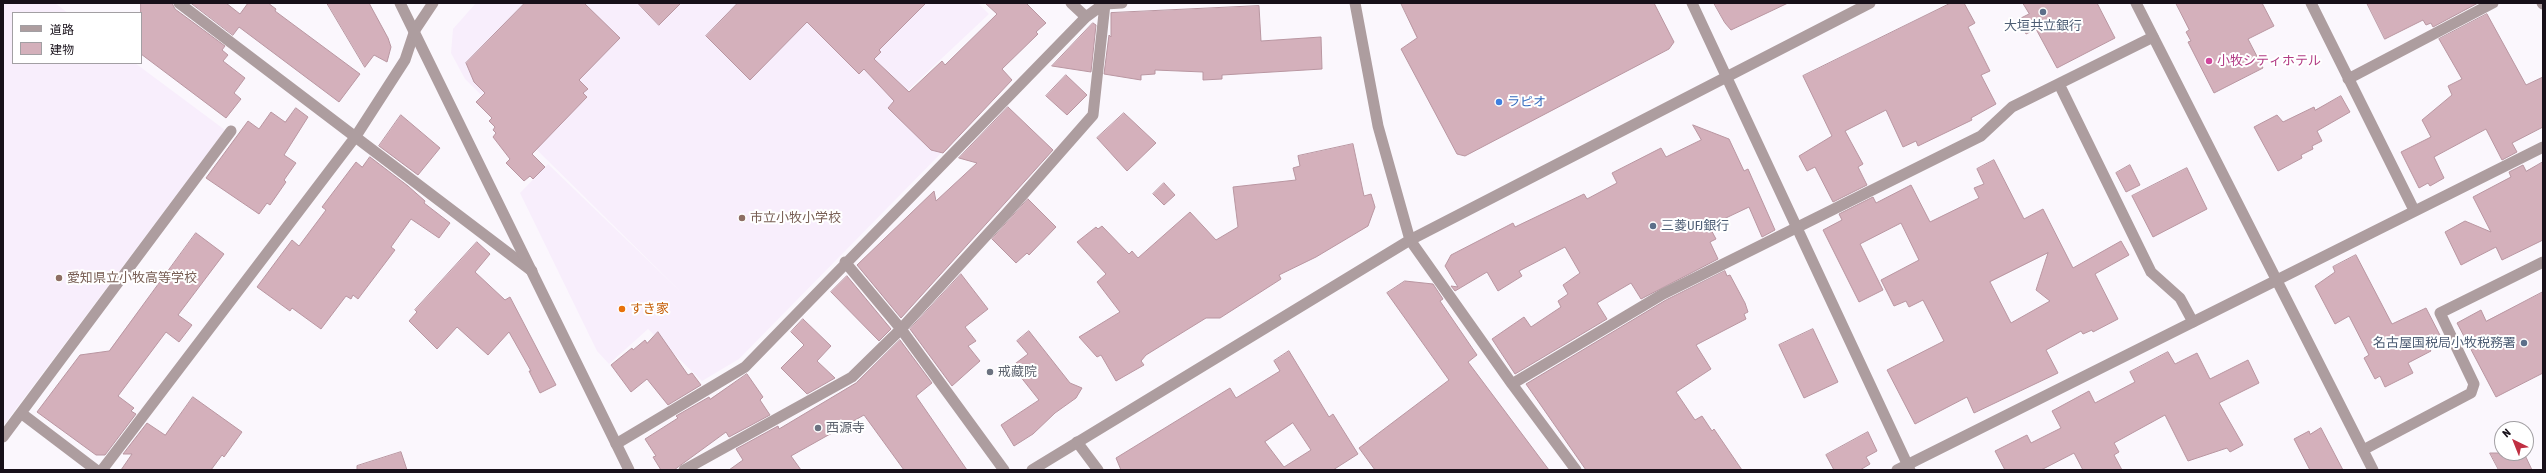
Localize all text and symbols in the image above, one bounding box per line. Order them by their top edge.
marker: 大垣共立銀行 [2038,7,2048,17]
legend [12,12,142,64]
place label: 大垣共立銀行 [2004,18,2082,34]
text: 道路 [50,23,74,37]
text: 建物 [50,43,74,57]
place label: 小牧シティホテル [2217,53,2321,69]
marker: 小牧シティホテル [2204,56,2214,66]
place label: ラピオ [1507,94,1546,110]
marker: ラピオ [1494,97,1504,107]
place label: 市立小牧小学校 [750,210,841,226]
marker: 市立小牧小学校 [737,213,747,223]
place label: 三菱UFJ銀行 [1661,218,1729,234]
marker: 三菱UFJ銀行 [1648,221,1658,231]
place label: 愛知県立小牧高等学校 [67,270,197,286]
marker: 愛知県立小牧高等学校 [54,273,64,283]
place label: すき家 [630,301,669,317]
marker: すき家 [617,304,627,314]
place label: 名古屋国税局小牧税務署 [2373,335,2516,351]
marker: 名古屋国税局小牧税務署 [2519,338,2529,348]
place label: 戒藏院 [998,364,1037,380]
marker: 戒藏院 [985,367,995,377]
place label: 西源寺 [826,420,865,436]
north arrow [2494,421,2534,461]
marker: 西源寺 [813,423,823,433]
text: N [2500,426,2513,440]

